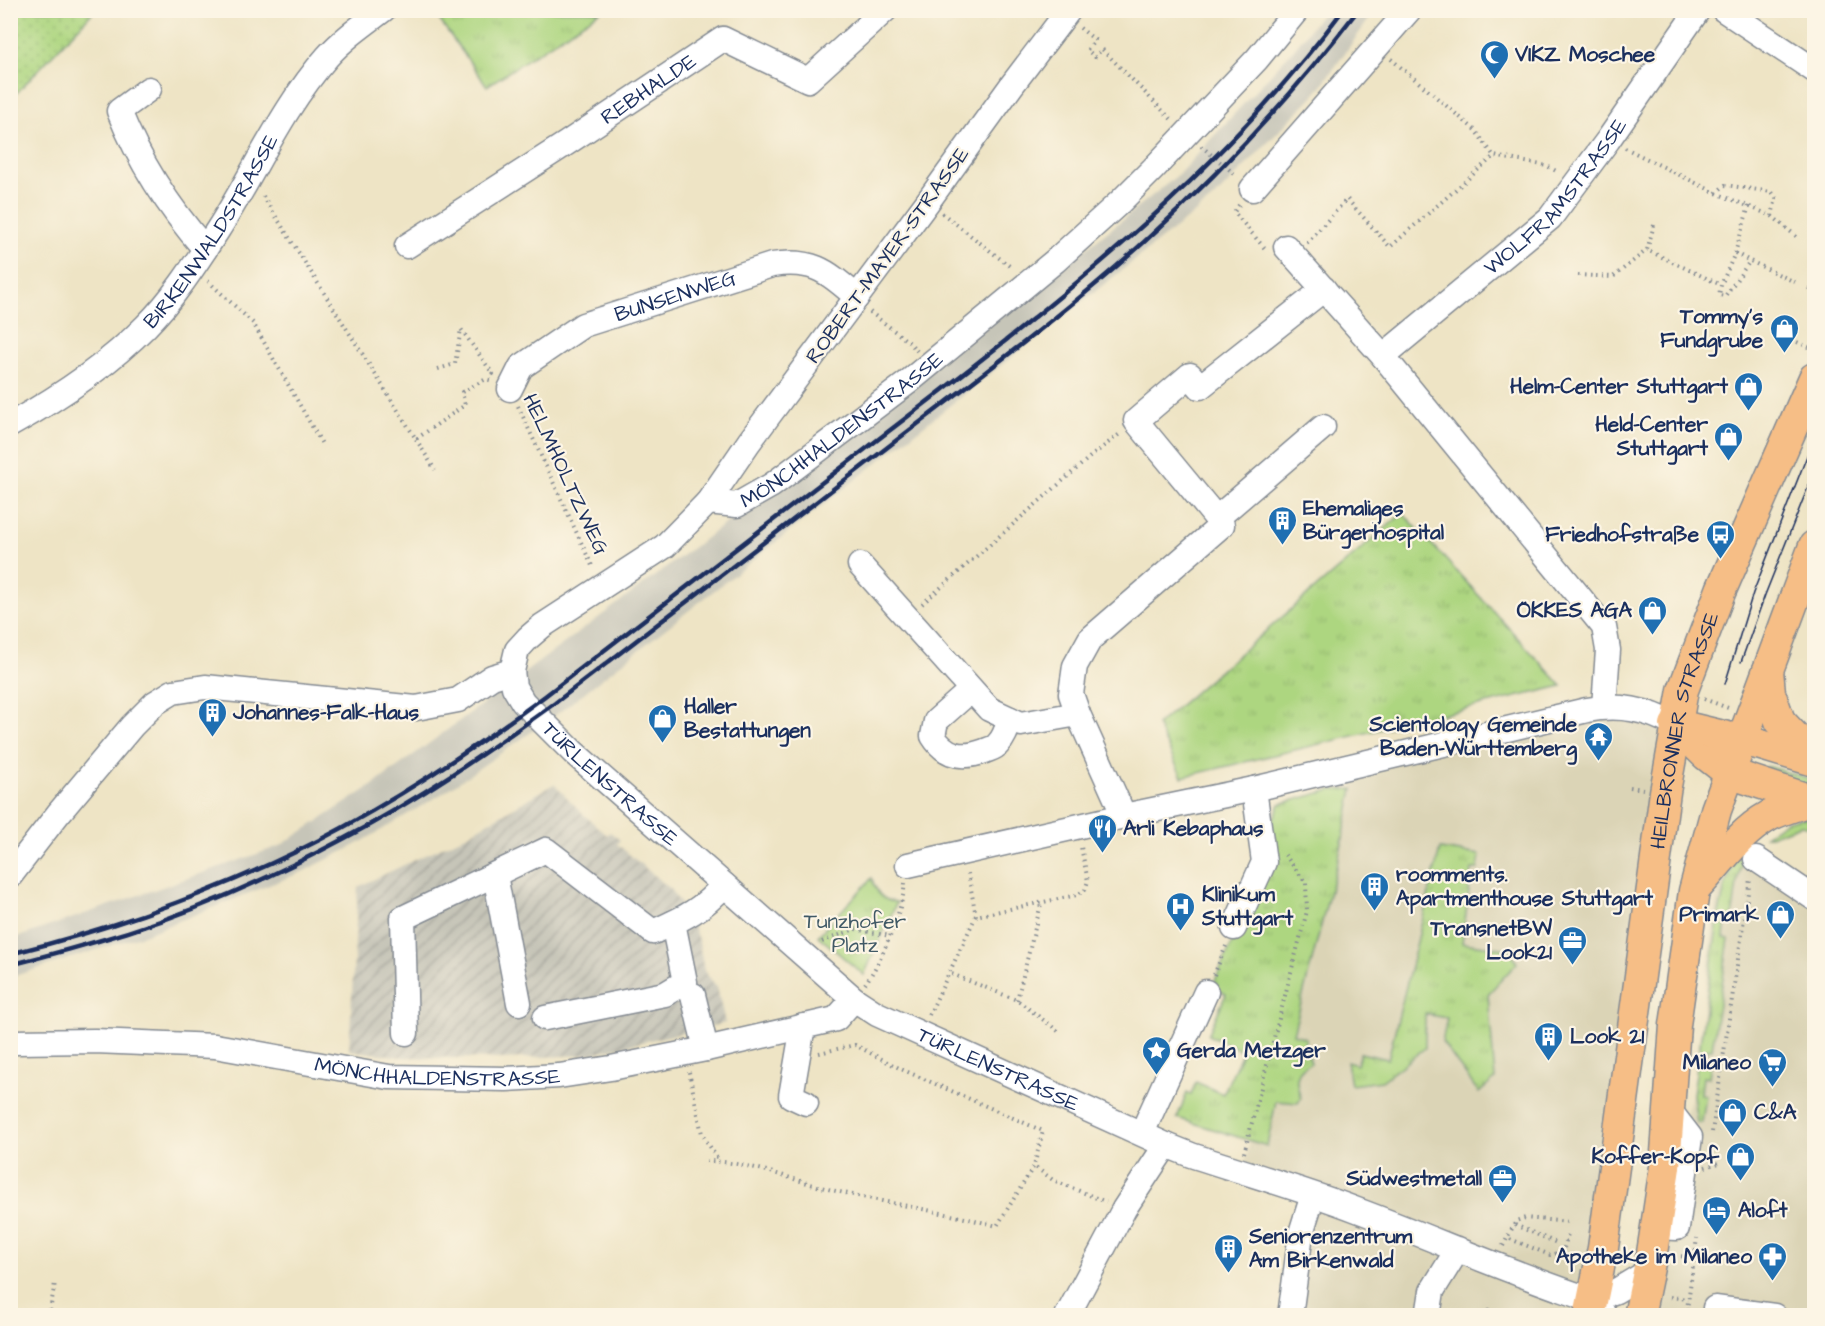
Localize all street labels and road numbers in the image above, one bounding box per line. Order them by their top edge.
street label: REBHALDE [595,47,702,132]
street label: WOLFRAMSTRASSE [1478,112,1634,282]
street label: BIRKENWALDSTRASSE [137,128,286,335]
street label: ROBERT-MAYER-STRASSE [799,141,976,370]
street label: BUNSENWEG [611,263,740,329]
street label: MÖNCHHALDENSTRASSE [735,345,950,515]
street label: HELMHOLTZWEG [515,389,616,560]
street label: HEILBRONNER STRASSE [1643,607,1727,851]
street label: TÜRLENSTRASSE [535,715,685,853]
street label: TÜRLENSTRASSE [913,1020,1084,1119]
street label: MÖNCHHALDENSTRASSE [312,1050,562,1094]

